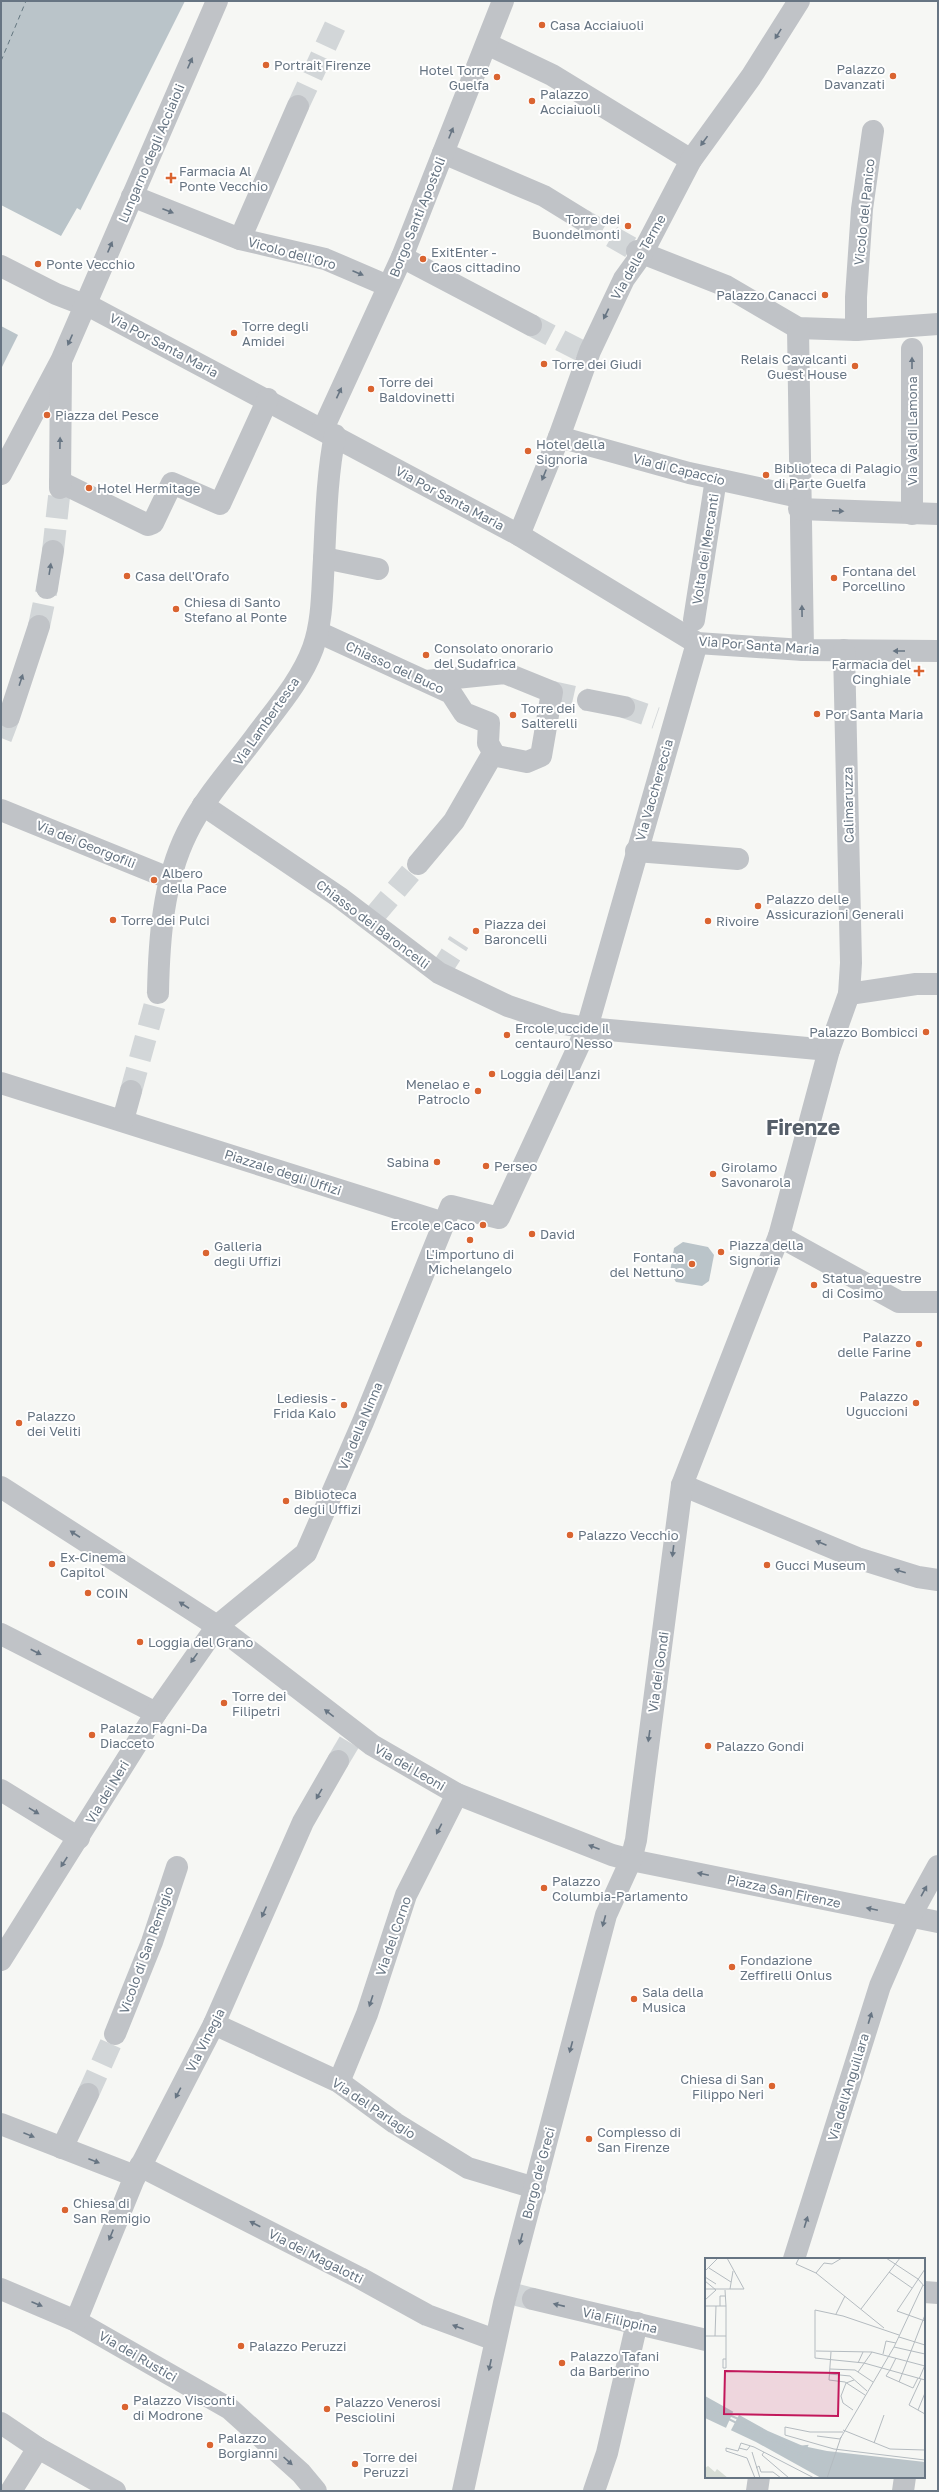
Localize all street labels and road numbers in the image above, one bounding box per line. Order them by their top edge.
street label: Lungarno degli Acciaioli [114,81,188,225]
street label: Borgo Santi Apostoli [386,155,448,279]
street label: Vicolo del Panico [850,158,878,266]
street label: Via delle Terme [607,211,669,303]
street label: Vicolo dell'Oro [246,234,338,273]
street label: Via Por Santa Maria [107,310,221,380]
street label: Via Val di Lamona [904,376,920,486]
street label: Via di Capaccio [631,450,727,488]
street label: Via Por Santa Maria [393,463,507,533]
street label: Volta dei Mercanti [688,492,722,606]
street label: Via Por Santa Maria [698,633,820,657]
street label: Chiasso del Buco [343,637,447,697]
street label: Via Lambertesca [230,674,302,768]
street label: Via Vacchereccia [632,737,676,843]
street label: Calimaruzza [839,767,857,843]
street label: Via dei Georgofili [34,817,138,871]
street label: Chiasso dei Baroncelli [313,876,433,972]
street label: Piazzale degli Uffizi [222,1146,344,1198]
street label: Via della Ninna [334,1380,386,1472]
street label: Via dei Gondi [644,1631,672,1713]
street label: Via dei Leoni [372,1740,448,1794]
street label: Via dei Neri [82,1757,132,1827]
street label: Piazza San Firenze [726,1871,842,1911]
street label: Vicolo di San Remigio [116,1884,177,2016]
street label: Via del Corno [372,1894,414,1978]
street label: Via Vinegia [182,2005,228,2075]
street label: Via dell'Anguillara [824,2031,872,2143]
street label: Via del Parlagio [329,2074,419,2142]
street label: Borgo de' Greci [518,2125,558,2221]
street label: Via dei Magalotti [266,2225,366,2287]
street label: Via Filippina [581,2304,659,2336]
street label: Via dei Rustici [96,2327,180,2385]

